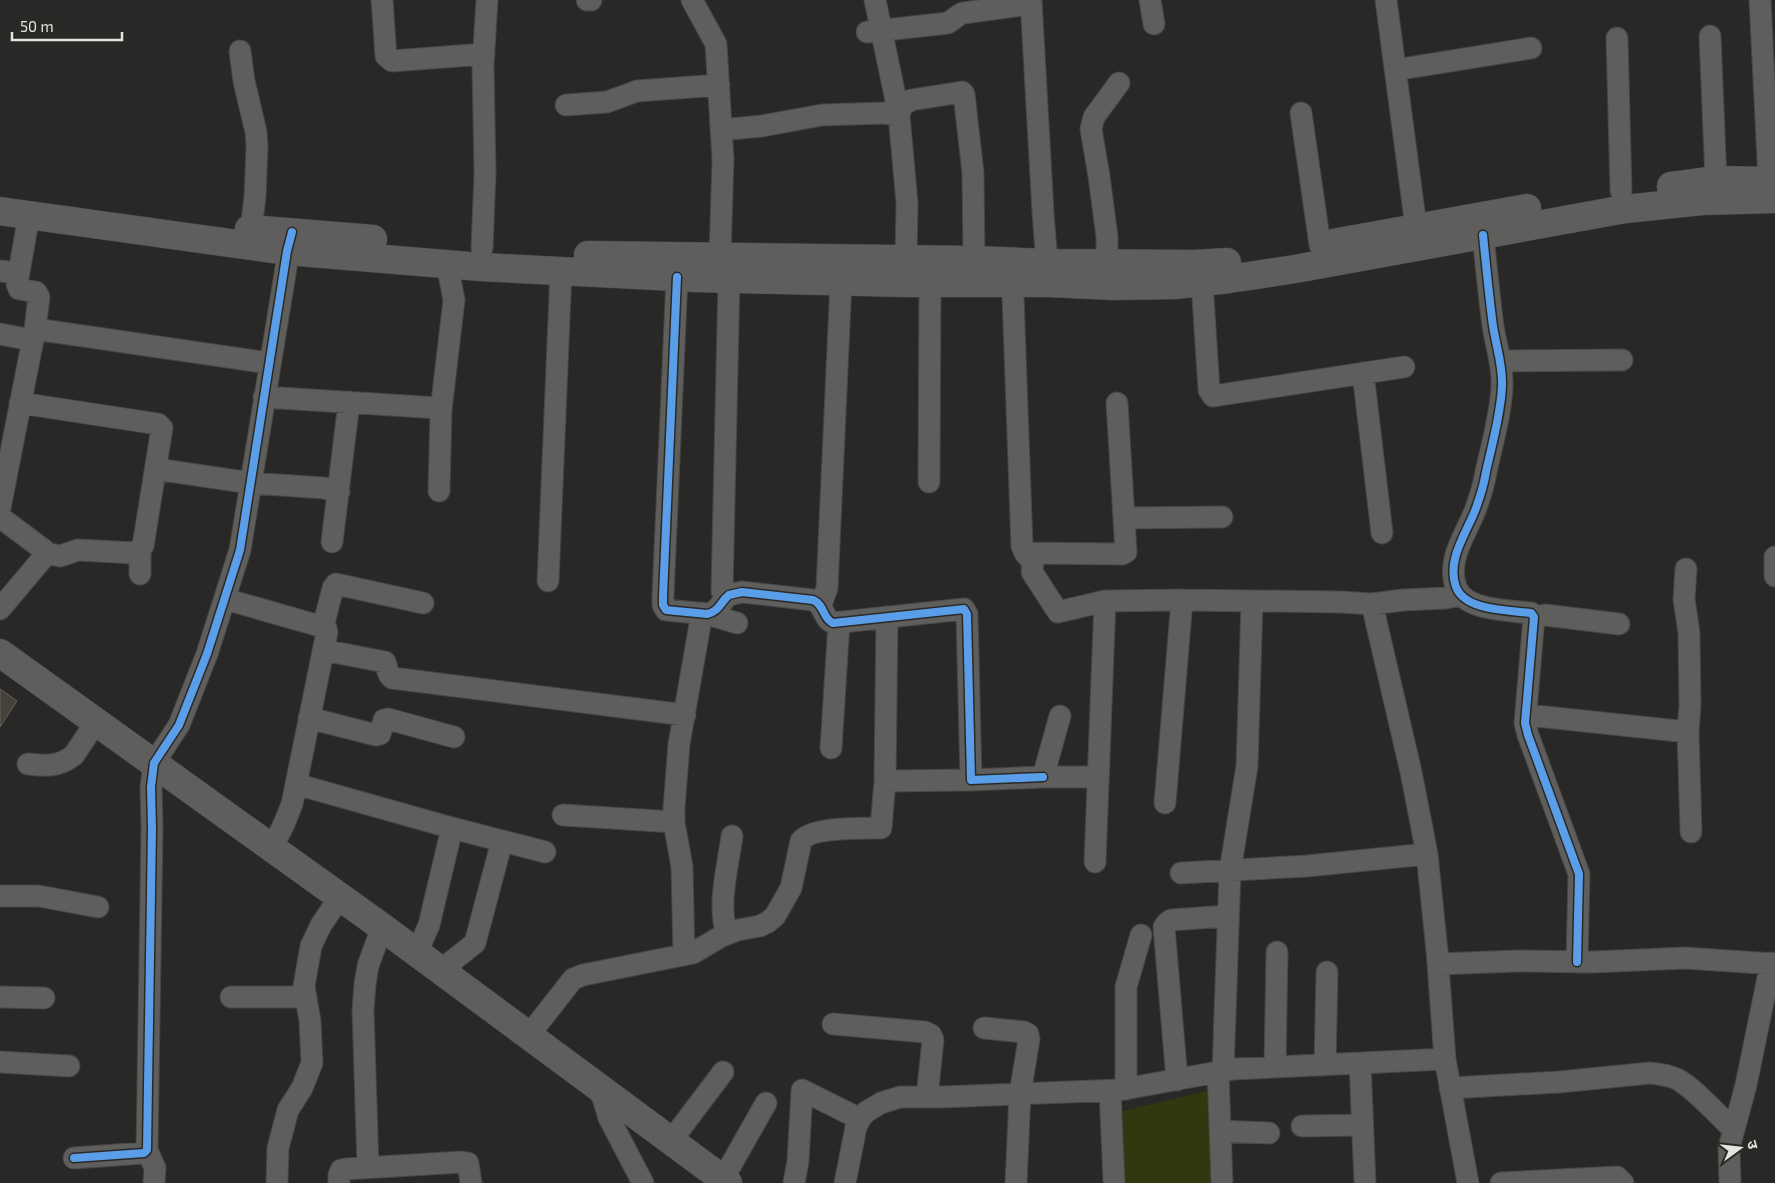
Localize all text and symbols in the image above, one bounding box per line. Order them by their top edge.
scale bar [12,10,122,42]
text: 50 m [20,17,54,35]
north arrow [1715,1123,1765,1173]
text: उ [1744,1138,1763,1151]

